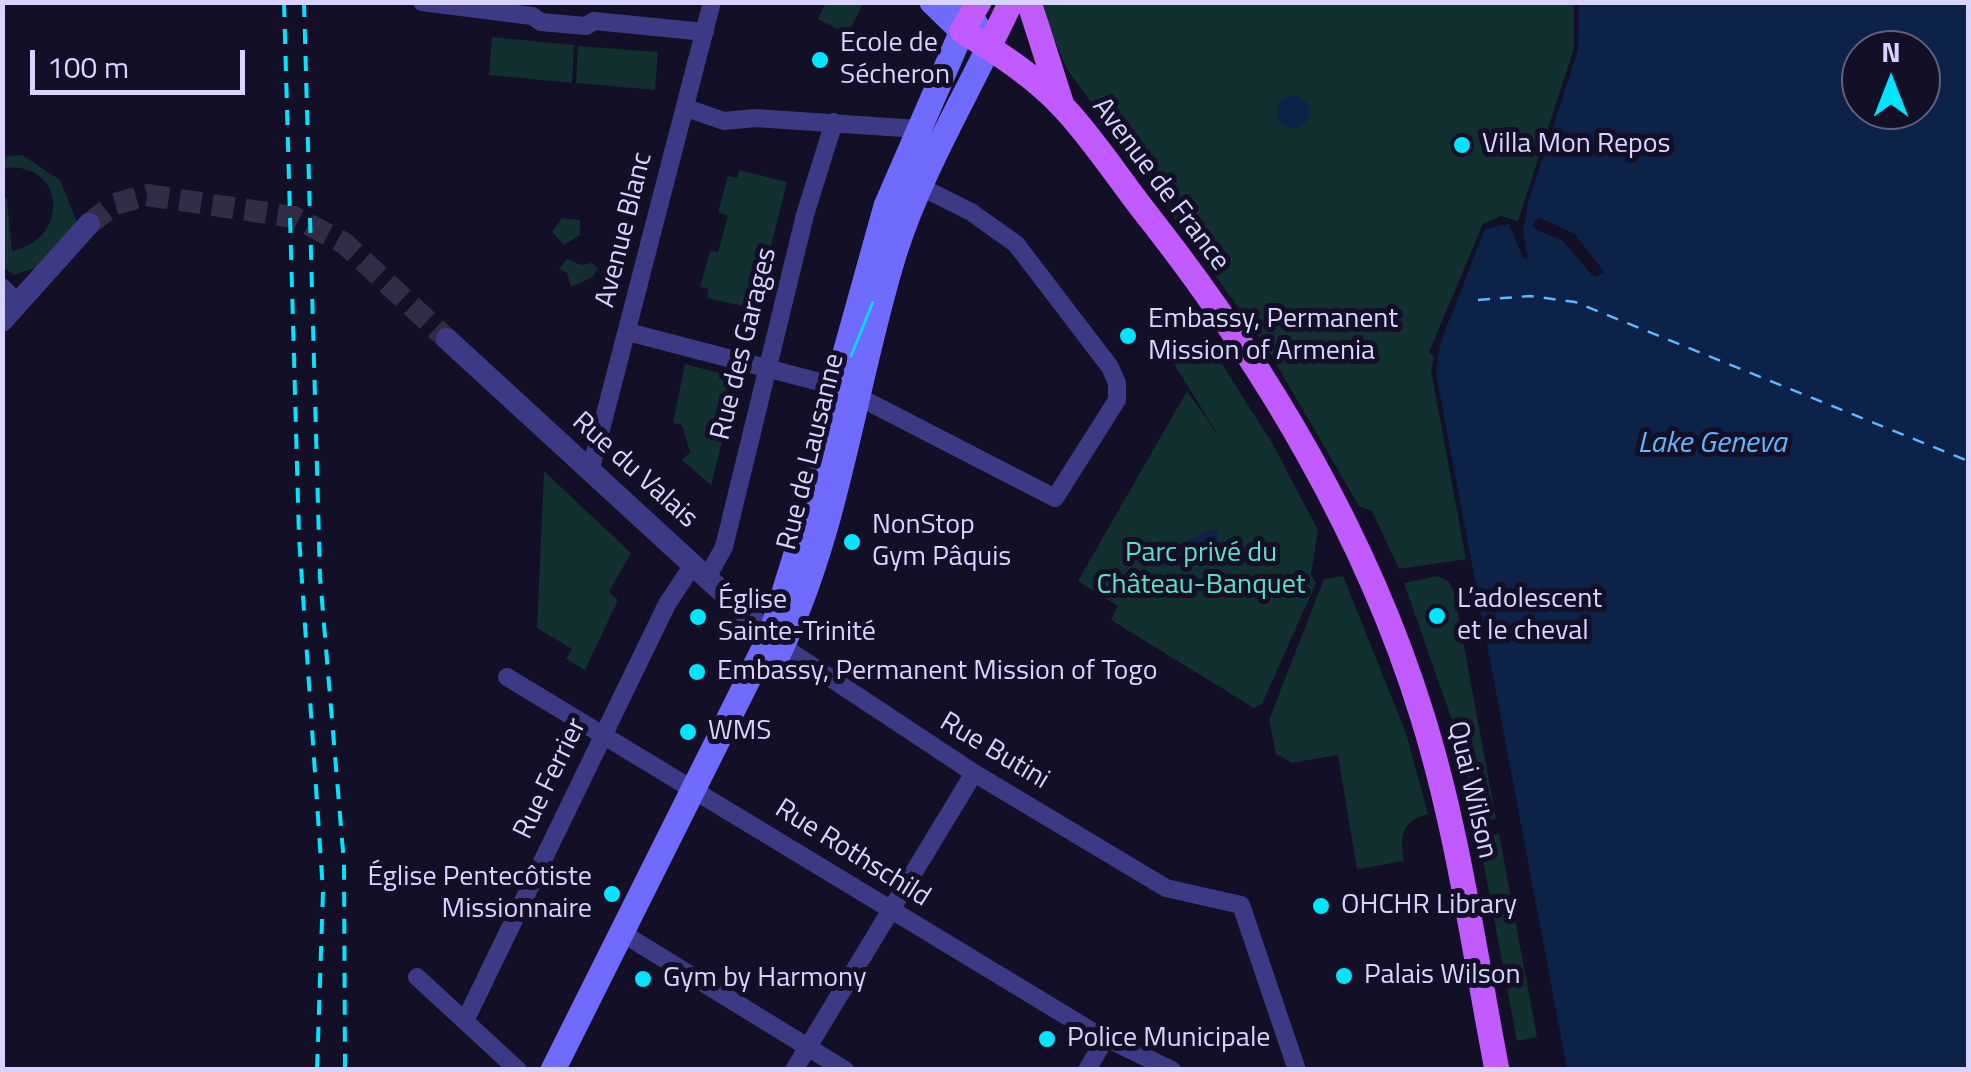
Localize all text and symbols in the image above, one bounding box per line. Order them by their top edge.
place label: Ecole de Sécheron [840,27,950,93]
scale bar [35,30,250,92]
north arrow [1841,30,1941,130]
text: N [1881,30,1901,73]
text: 100 m [47,44,129,90]
marker: Ecole de Sécheron [809,49,831,71]
street label: Avenue de France [1084,92,1236,278]
place label: Villa Mon Repos [1482,128,1671,162]
marker: Villa Mon Repos [1451,134,1473,156]
street label: Avenue Blanc [589,149,661,311]
street label: Rue des Garages [705,244,785,444]
place label: Embassy, Permanent Mission of Armenia [1148,303,1398,369]
marker: Embassy, Permanent Mission of Armenia [1117,325,1139,347]
street label: Rue de Lausanne [771,350,853,554]
street label: Rue du Valais [564,406,704,536]
water label: Lake Geneva [1638,427,1786,463]
place label: NonStop Gym Pâquis [872,509,1011,575]
marker: NonStop Gym Pâquis [841,531,863,553]
park label: Parc privé du Château-Banquet [1096,537,1306,603]
place label: L’adolescent et le cheval [1457,583,1602,649]
place label: Église Sainte-Trinité [718,584,876,650]
marker: L’adolescent et le cheval [1426,605,1448,627]
marker: Église Sainte-Trinité [687,606,709,628]
place label: Embassy, Permanent Mission of Togo [717,655,1157,689]
marker: Embassy, Permanent Mission of Togo [686,661,708,683]
street label: Rue Butini [933,706,1055,798]
street label: Rue Ferrier [507,713,595,845]
place label: WMS [708,715,772,749]
street label: Quai Wilson [1439,718,1503,862]
marker: WMS [677,721,699,743]
street label: Rue Rothschild [768,793,936,915]
place label: Église Pentecôtiste Missionnaire [367,861,592,927]
marker: Église Pentecôtiste Missionnaire [601,883,623,905]
place label: OHCHR Library [1341,889,1517,923]
marker: OHCHR Library [1310,895,1332,917]
place label: Palais Wilson [1364,959,1521,993]
place label: Gym by Harmony [663,962,867,996]
marker: Palais Wilson [1333,965,1355,987]
marker: Gym by Harmony [632,968,654,990]
place label: Police Municipale [1067,1022,1271,1056]
marker: Police Municipale [1036,1028,1058,1050]

